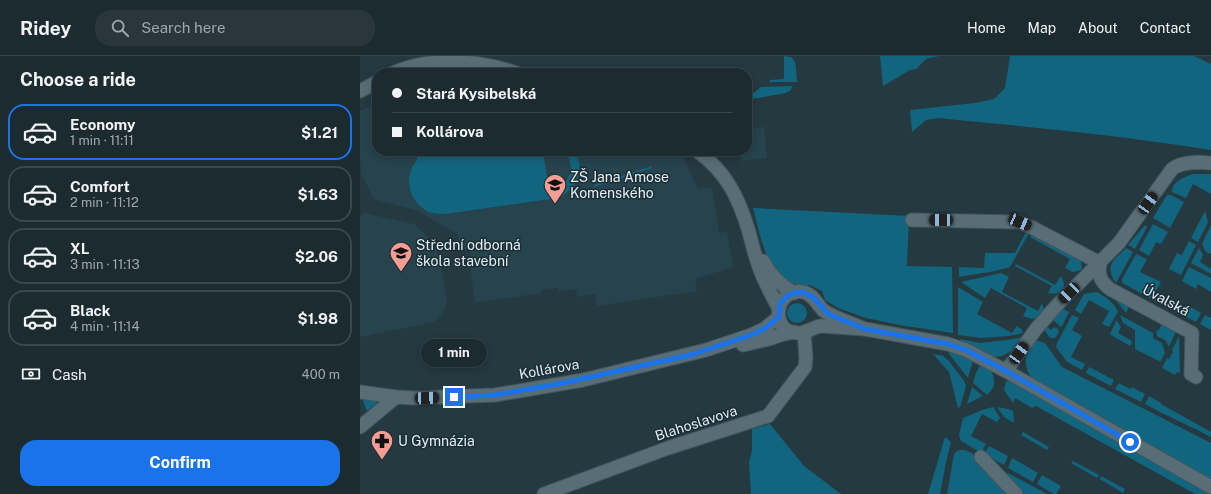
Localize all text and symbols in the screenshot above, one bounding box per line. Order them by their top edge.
search box [95,10,375,46]
text: Ridey [20,17,71,39]
icon: search [109,17,131,39]
text: Search here [141,19,225,36]
text: Home [967,20,1006,36]
text: Map [1028,20,1056,36]
text: About [1078,20,1118,36]
text: Contact [1140,20,1191,36]
text: Choose a ride [20,69,136,90]
text: Stará Kysibelská [416,85,536,102]
icon: car [22,114,58,150]
text: Economy [70,116,135,133]
text: Kollárova [416,123,484,140]
text: $1.21 [301,124,338,141]
text: 1 min · 11:11 [70,133,134,148]
place label: ZŠ Jana Amose Komenského [570,168,669,201]
school or university icon: ZŠ Jana Amose Komenského [542,172,568,205]
icon: car [22,176,58,212]
text: Comfort [70,178,130,195]
text: $1.63 [297,186,338,203]
car [1136,190,1160,216]
text: 2 min · 11:12 [70,195,139,210]
car [1007,212,1033,232]
car [929,214,953,226]
place label: Střední odborná škola stavební [416,237,521,269]
icon: car [22,238,58,274]
text: XL [70,240,89,257]
school or university icon: Střední odborná škola stavební [388,240,414,273]
text: $2.06 [295,248,338,265]
text: 3 min · 11:13 [70,257,140,272]
street label: Úvalská [1140,279,1193,319]
car [1056,280,1082,306]
icon: car [22,300,58,336]
text: Black [70,302,110,319]
text: $1.98 [297,310,338,327]
text: 4 min · 11:14 [70,319,140,334]
callout: 1 min [421,339,487,367]
car [1007,340,1031,366]
text: 1 min [438,345,470,360]
street label: Kollárova [518,356,580,382]
icon: cash [20,363,42,385]
text: Cash [52,366,87,383]
text: 400 m [302,367,340,382]
route end [445,388,463,406]
car [415,392,439,404]
street label: Blahoslavova [653,402,739,444]
pharmacy icon: U Gymnázia [369,428,395,461]
place label: U Gymnázia [398,433,475,449]
route start [1121,433,1139,451]
button: Confirm [20,440,340,486]

